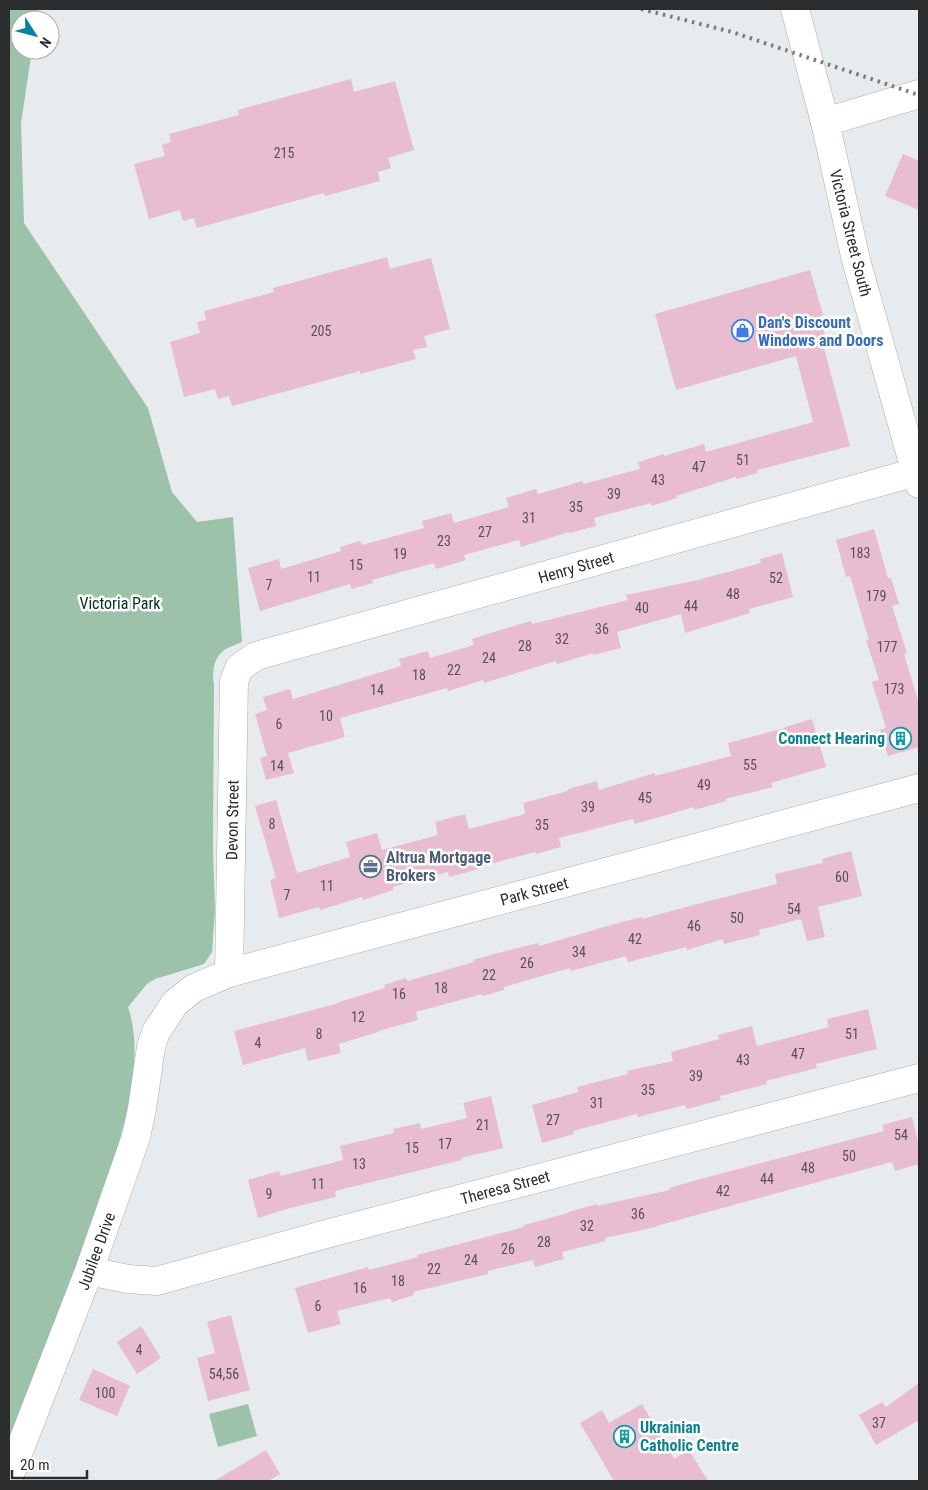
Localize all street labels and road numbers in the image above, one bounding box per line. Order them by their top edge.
street label: Victoria Street South [826,168,875,299]
street label: Henry Street [536,548,617,587]
street label: Devon Street [222,779,243,860]
street label: Park Street [498,873,571,910]
street label: Theresa Street [458,1166,552,1209]
street label: Jubilee Drive [74,1210,119,1293]

